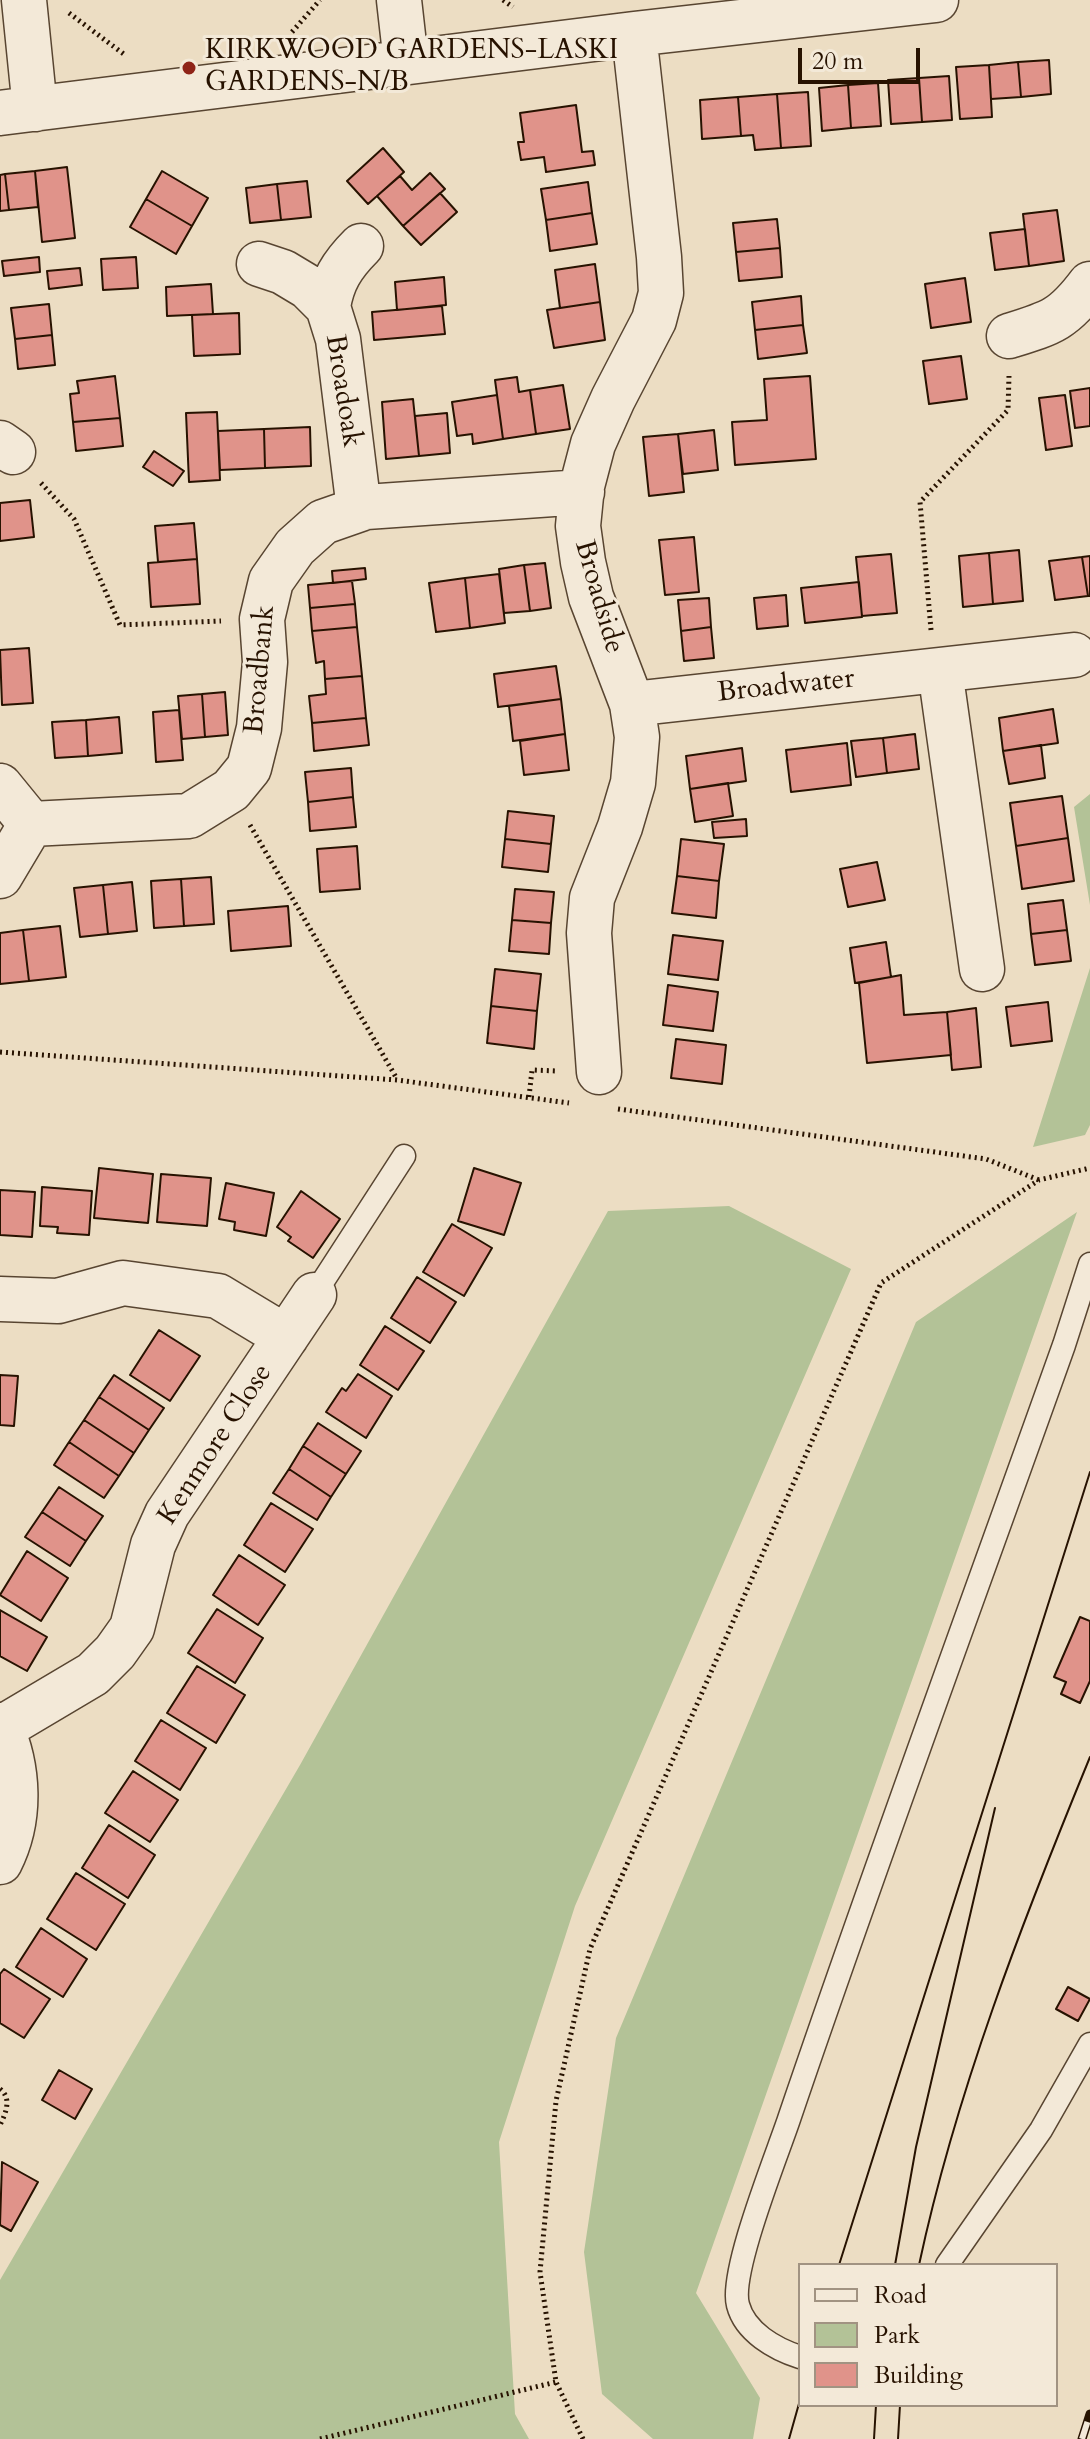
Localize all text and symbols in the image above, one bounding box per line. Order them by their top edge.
scale bar [802,32,924,82]
place label: KIRKWOOD GARDENS-LASKI GARDENS-N/B [205,35,618,101]
text: 20 m [812,45,863,78]
marker: KIRKWOOD GARDENS-LASKI GARDENS-N/B [180,59,198,77]
street label: Broadoak [317,332,367,450]
street label: Broadside [566,537,630,657]
street label: Broadbank [239,604,283,736]
street label: Broadwater [716,663,856,711]
street label: Kenmore Close [152,1358,280,1532]
legend [798,2263,1058,2407]
text: Road [874,2279,927,2312]
text: Park [874,2319,920,2352]
text: Building [874,2359,963,2392]

